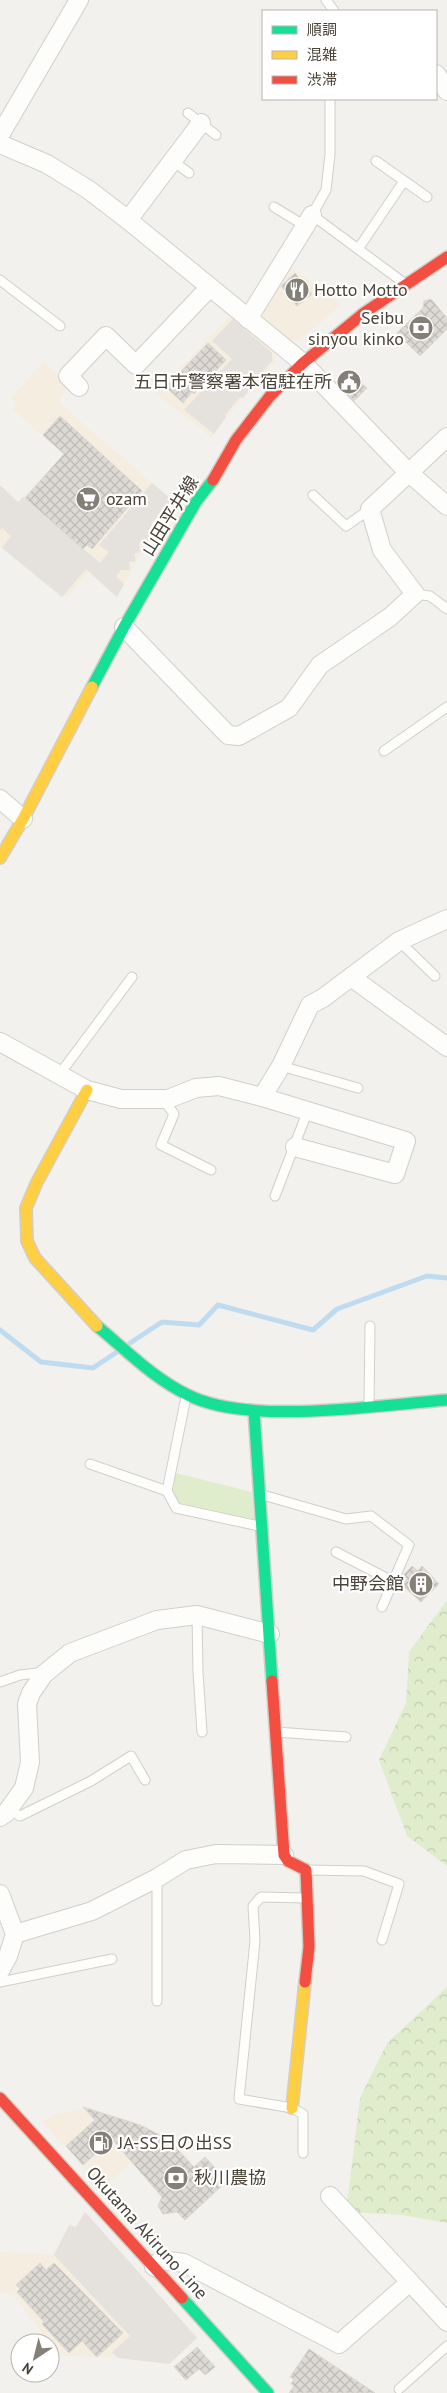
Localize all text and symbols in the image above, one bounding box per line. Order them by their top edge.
legend [262,10,437,100]
text: 順調 [307,20,337,39]
text: 混雑 [307,45,337,64]
text: 渋滞 [307,70,337,89]
restaurant icon: Hotto Motto [284,277,310,303]
place label: Hotto Motto [314,278,408,301]
place label: Seibu sinyou kinko [308,306,404,350]
bank icon: Seibu sinyou kinko [408,315,434,341]
public building icon: 五日市警察署本宿駐在所 [336,369,362,395]
place label: 五日市警察署本宿駐在所 [134,370,332,393]
street label: 山田平井線 [136,471,203,560]
supermarket icon: ozam [75,486,101,512]
place label: ozam [106,487,147,510]
building icon: 中野会館 [408,1571,434,1597]
place label: 中野会館 [332,1572,404,1595]
fuel station icon: JA-SS日の出SS [88,2130,114,2156]
place label: JA-SS日の出SS [117,2131,232,2154]
street label: Okutama Akiruno Line [82,2162,213,2304]
bank icon: 秋川農協 [163,2165,189,2191]
place label: 秋川農協 [194,2166,266,2189]
north arrow [10,2333,60,2383]
text: N [19,2359,36,2379]

